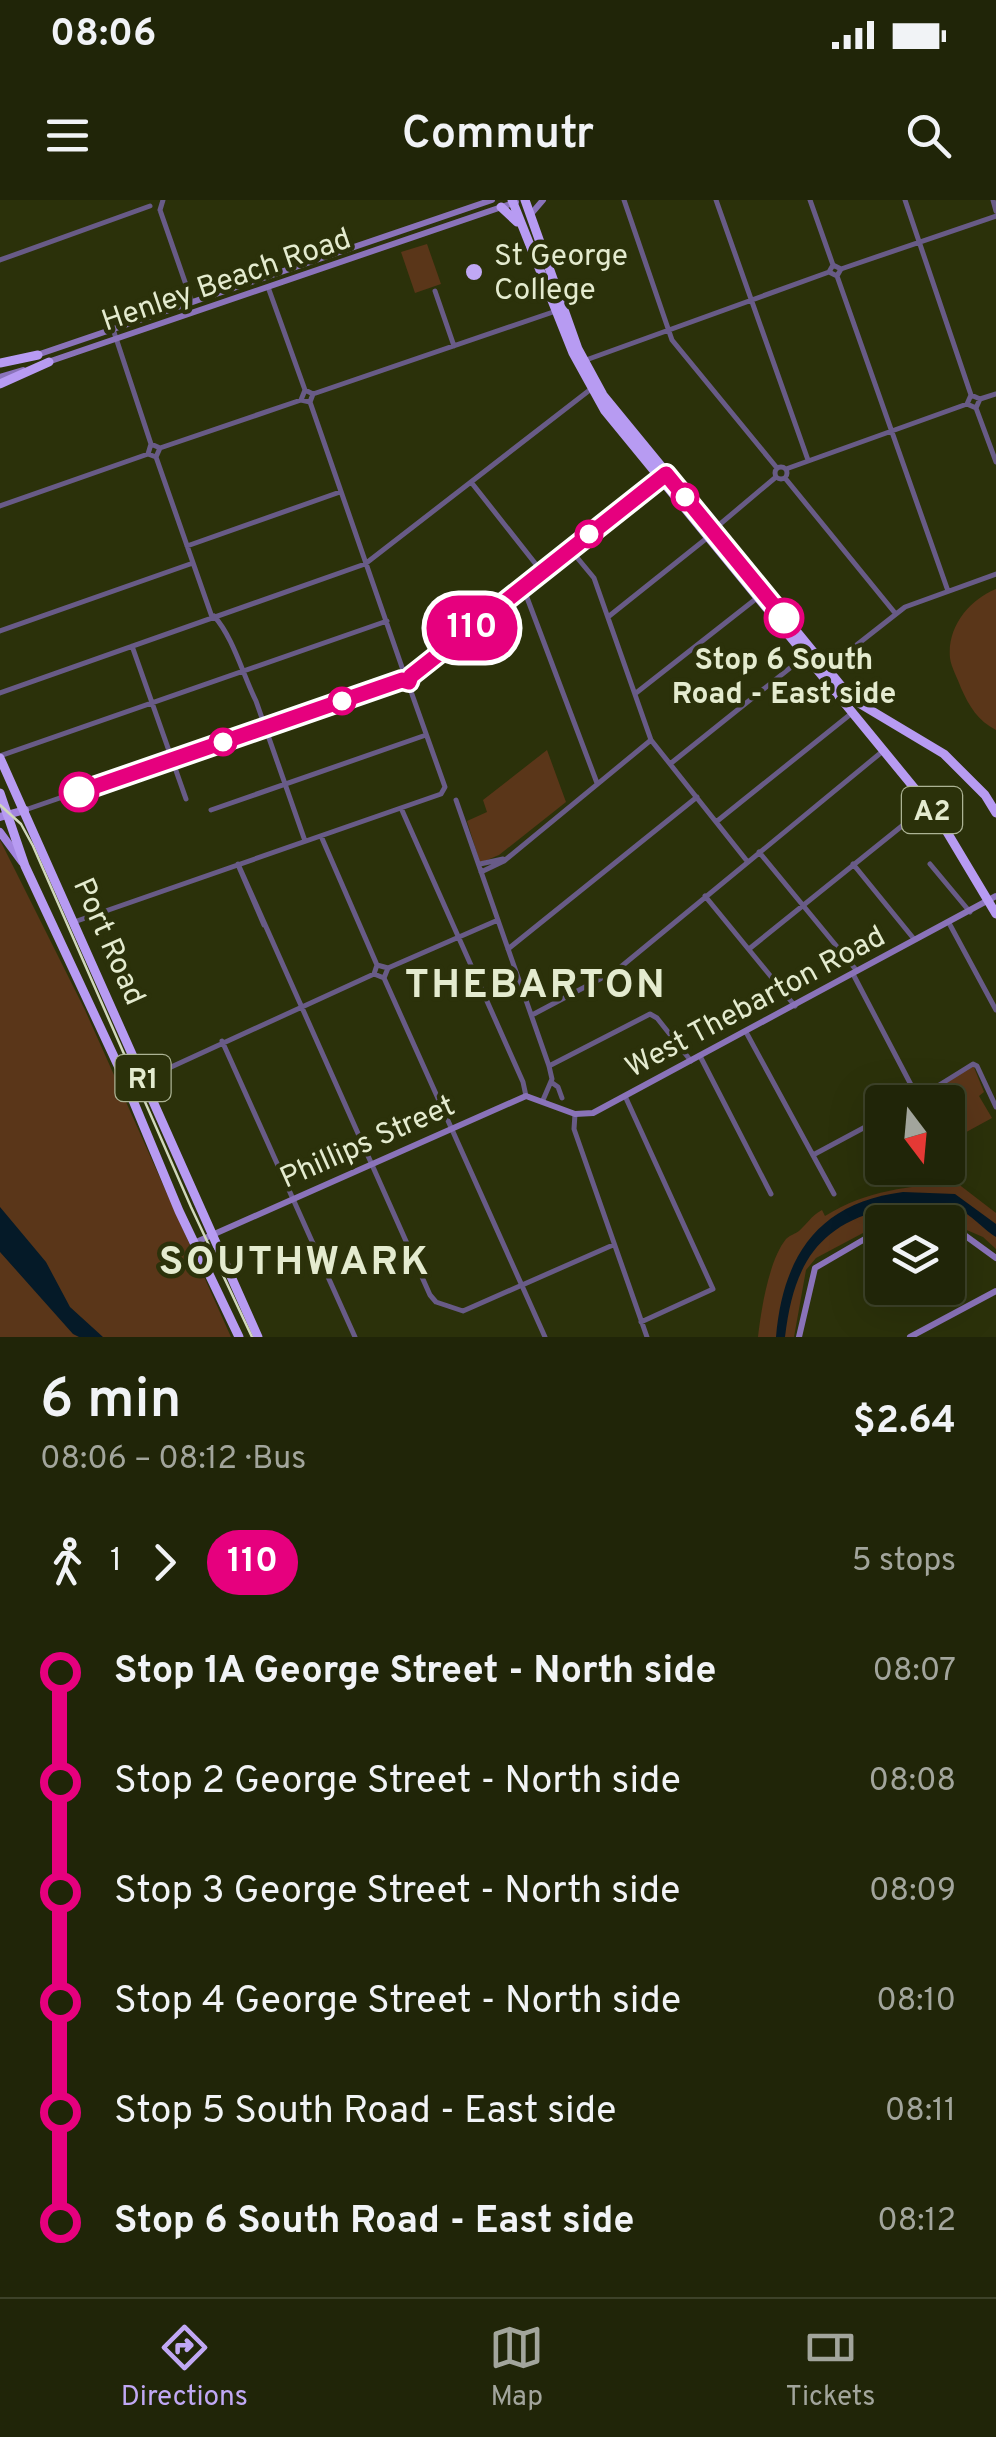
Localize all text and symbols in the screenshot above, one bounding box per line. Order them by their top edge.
text: 08:06 [50,11,156,60]
text: Commutr [402,107,594,164]
icon: menu [40,108,95,163]
icon: search [901,108,956,163]
street label: Henley Beach Road [97,221,356,341]
place label: St George College [494,239,628,310]
marker: St George College [463,261,485,283]
unlabelled marker [672,484,698,510]
unlabelled marker [576,521,602,547]
line badge: 110 [414,596,530,660]
marker: Stop 6 South Road - East side [765,599,803,637]
text: 110 [446,606,498,650]
place label: Stop 6 South Road - East side [672,643,896,714]
unlabelled marker [329,688,355,714]
unlabelled marker [210,729,236,755]
unlabelled marker [60,773,98,811]
road number: A2 [902,787,962,833]
street label: Port Road [63,873,152,1011]
street label: West Thebarton Road [620,919,892,1087]
district label: THEBARTON [405,962,667,1012]
road number: R1 [116,1055,170,1101]
north arrow [865,1085,965,1185]
map controls [865,1085,965,1305]
street label: Phillips Street [275,1088,461,1198]
button: layers [865,1205,965,1305]
district label: SOUTHWARK [159,1239,431,1289]
text: 6 min [40,1367,182,1437]
text: $2.64 [853,1398,956,1447]
text: 08:06 – 08:12 · Bus [40,1440,306,1480]
icon: walk [40,1535,95,1590]
icon: forward [137,1535,192,1590]
text: 110 [227,1540,278,1584]
text: 1 [110,1542,122,1582]
text: 5 stops [852,1542,956,1582]
text: Stop 1A George Street - North side [114,1648,716,1697]
text: 08:07 [872,1652,956,1692]
text: Stop 2 George Street - North side [114,1758,681,1807]
text: 08:08 [869,1762,956,1802]
text: Stop 3 George Street - North side [114,1868,680,1917]
text: 08:09 [869,1872,956,1912]
text: Stop 4 George Street - North side [114,1978,681,2027]
text: 08:10 [876,1982,956,2022]
text: Stop 5 South Road - East side [114,2088,616,2137]
text: 08:11 [885,2092,956,2132]
text: Stop 6 South Road - East side [114,2198,635,2247]
text: 08:12 [877,2202,956,2242]
tab: Directions [121,2320,248,2416]
tab: Map [489,2320,544,2416]
tab: Tickets [786,2320,875,2416]

